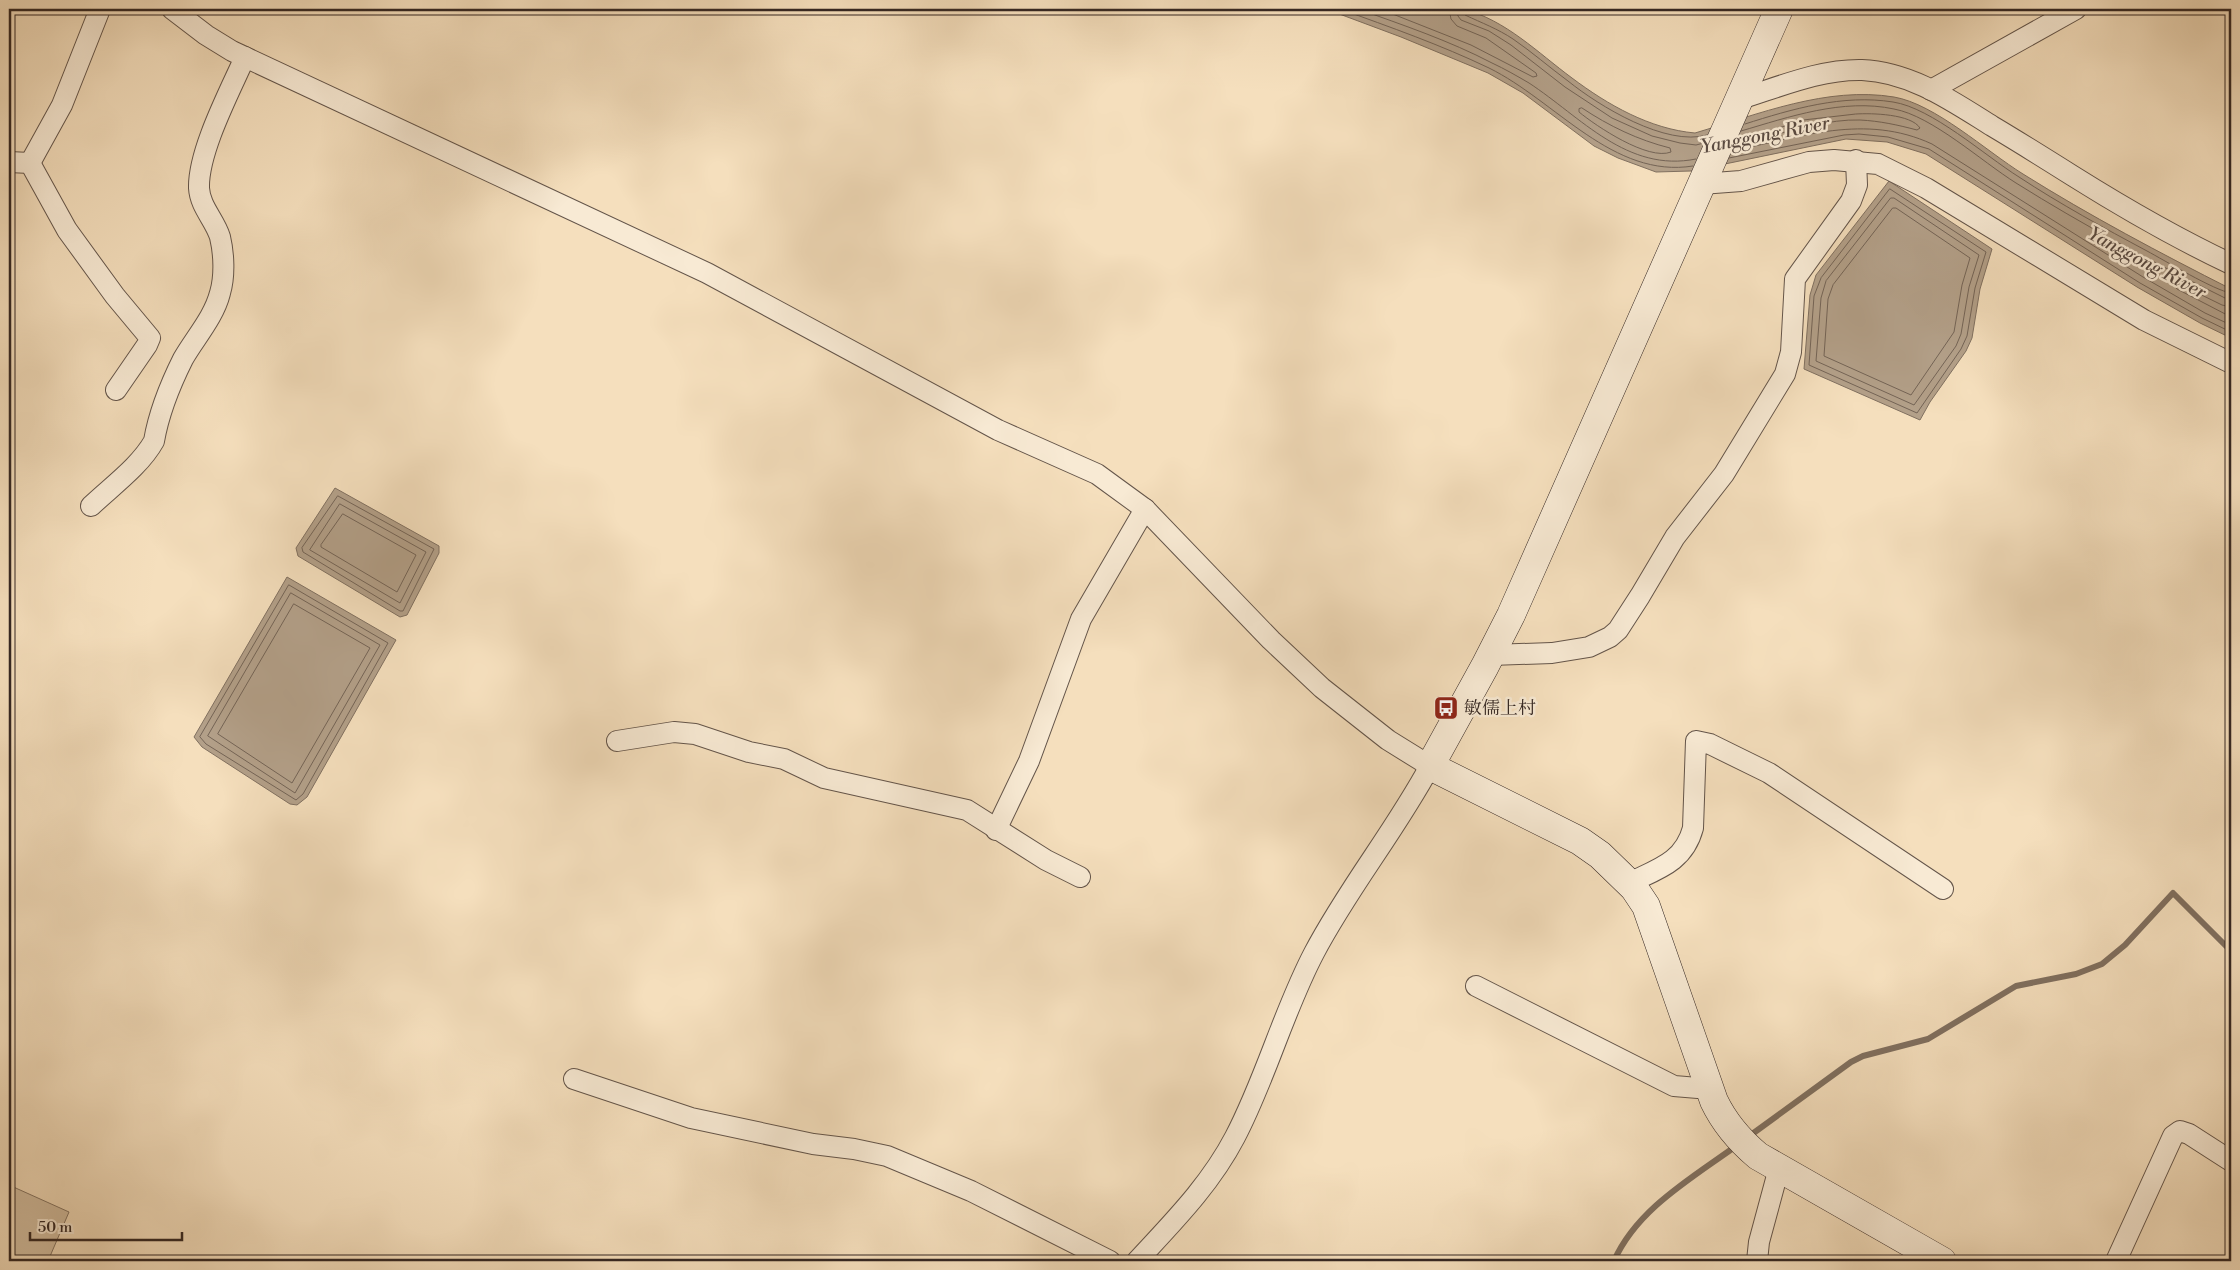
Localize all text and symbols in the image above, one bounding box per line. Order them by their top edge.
water label: Yanggong River [1699,111,1832,159]
water label: Yanggong River [2084,222,2211,305]
bus stop icon: 敏儒上村 [1433,695,1459,721]
place label: 敏儒上村 [1464,697,1536,720]
scale bar [30,1210,182,1242]
text: 50 m [38,1218,72,1237]

